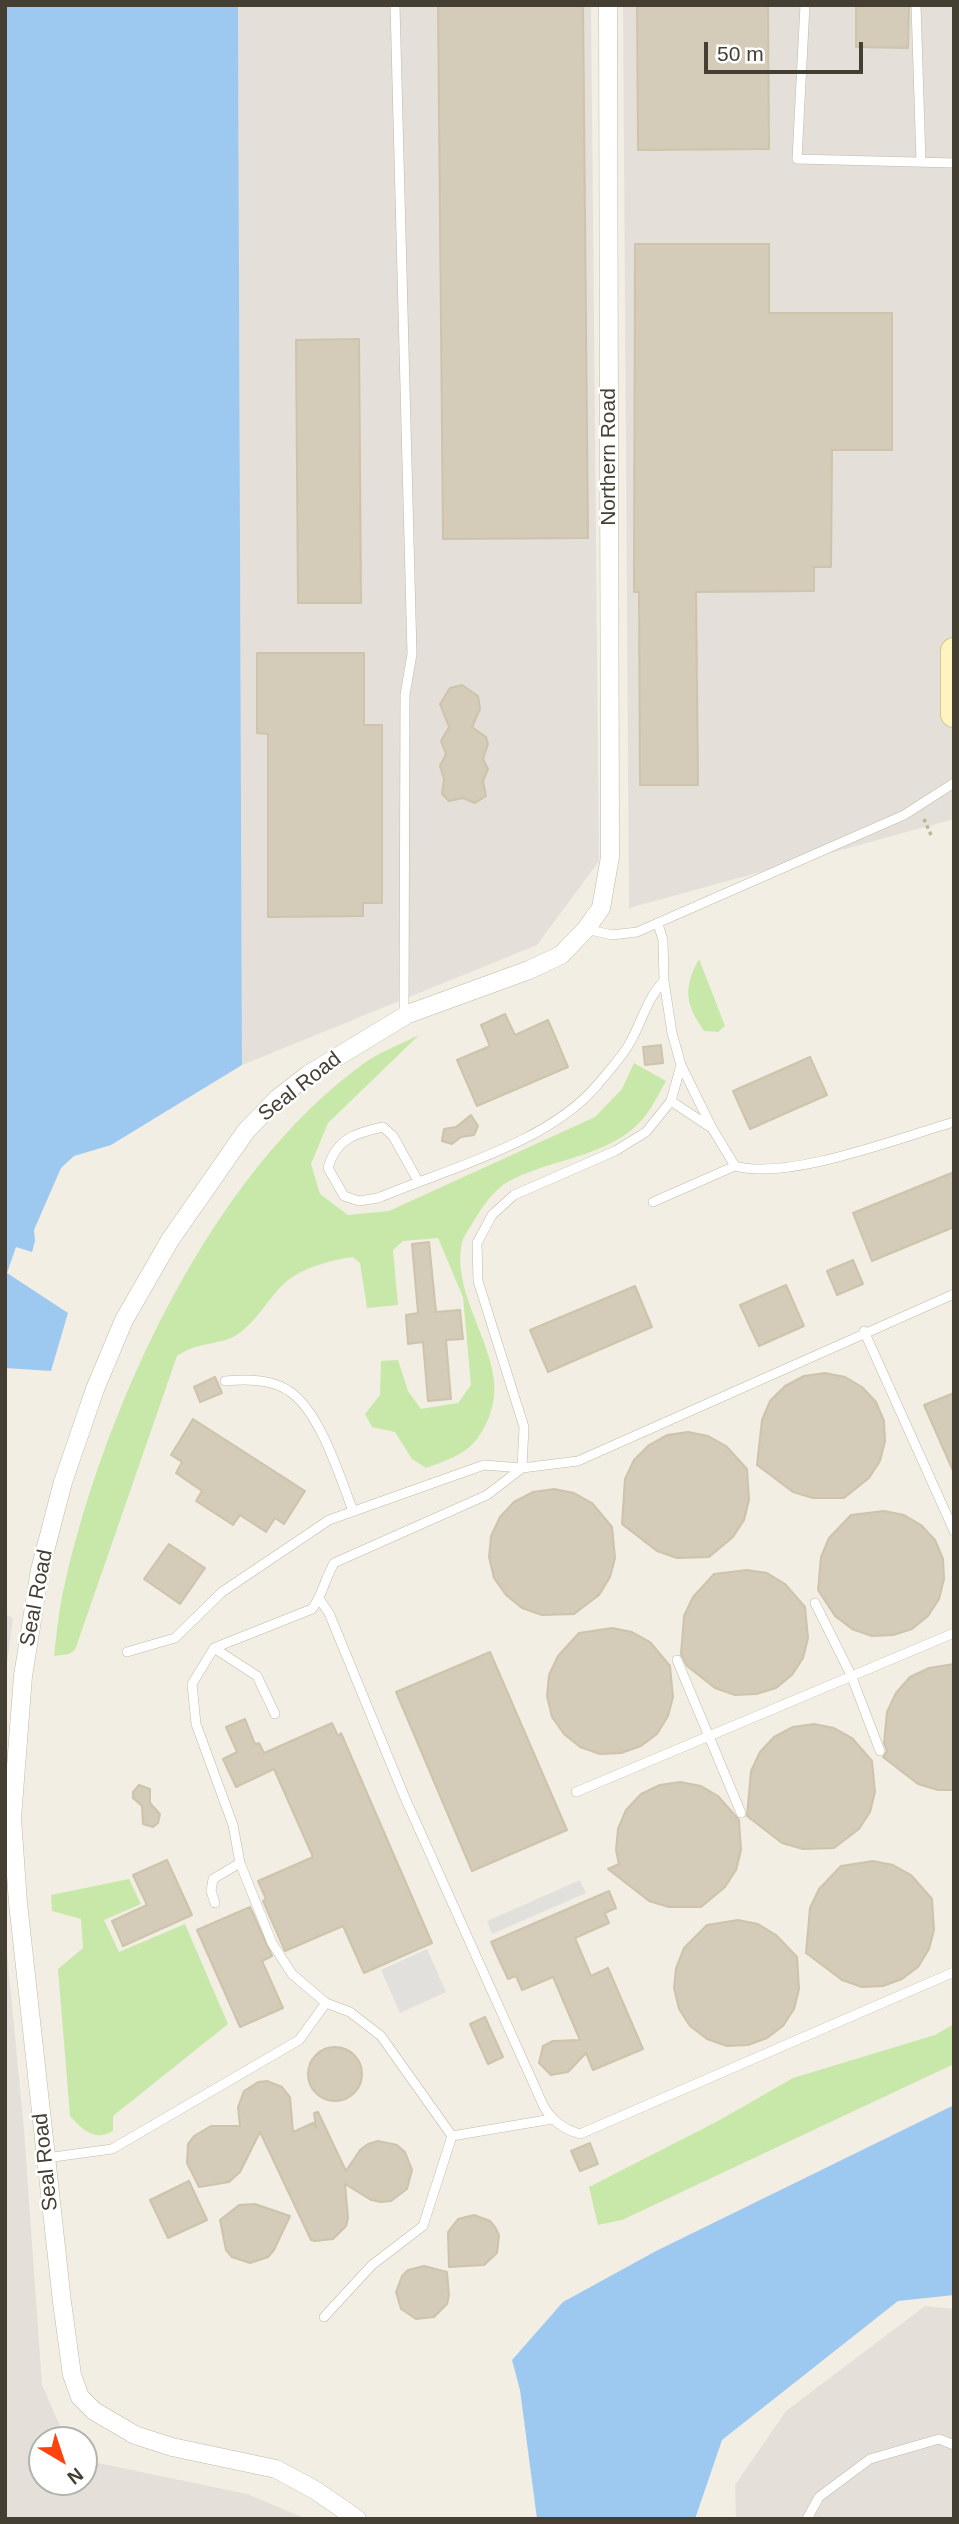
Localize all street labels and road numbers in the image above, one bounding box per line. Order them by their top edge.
street label: Northern Road [596,388,622,526]
street label: Seal Road [254,1047,346,1127]
street label: Seal Road [15,1547,59,1649]
street label: Seal Road [28,2112,64,2212]

